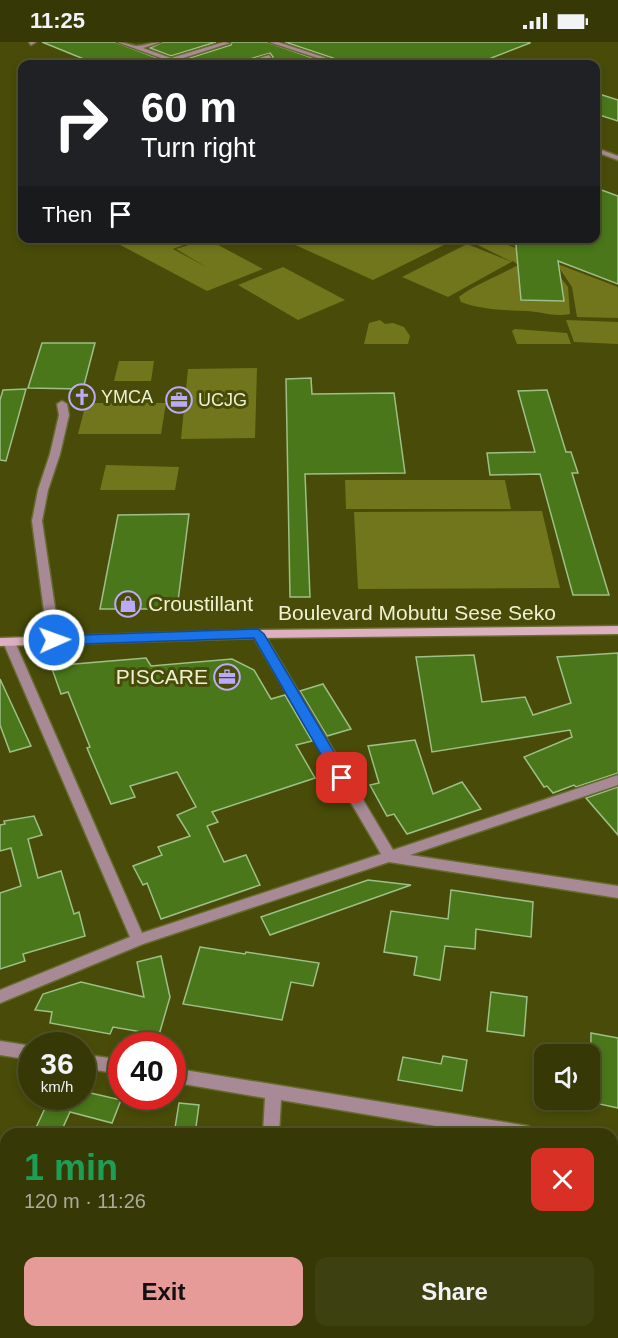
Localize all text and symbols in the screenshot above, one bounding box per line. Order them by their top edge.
text: 11:25 [30,8,85,33]
icon: right [42,84,120,162]
text: 60 m [141,84,237,131]
text: Turn right [141,133,256,163]
icon: arrive [104,198,137,231]
text: Then [42,202,92,227]
church icon: YMCA [67,382,97,412]
office icon: UCJG [164,385,194,415]
place label: YMCA [101,387,153,407]
place label: UCJG [198,390,247,410]
shop icon: Croustillant [113,589,143,619]
place label: Croustillant [148,592,253,615]
street label: Boulevard Mobutu Sese Seko [278,601,556,624]
position arrow [22,608,86,672]
office icon: PISCARE [212,662,242,692]
place label: PISCARE [116,665,208,688]
pin [316,752,367,803]
icon: arrive [325,761,358,794]
speed limit sign: 40 [108,1032,186,1110]
map controls [534,1044,600,1110]
button: sound [534,1044,600,1110]
text: 36 [40,1047,74,1080]
text: km/h [41,1078,73,1095]
text: 1 min [24,1147,118,1188]
button: close [531,1148,594,1211]
text: 120 m · 11:26 [24,1190,146,1212]
button: Exit [24,1257,303,1326]
button: Share [315,1257,594,1326]

